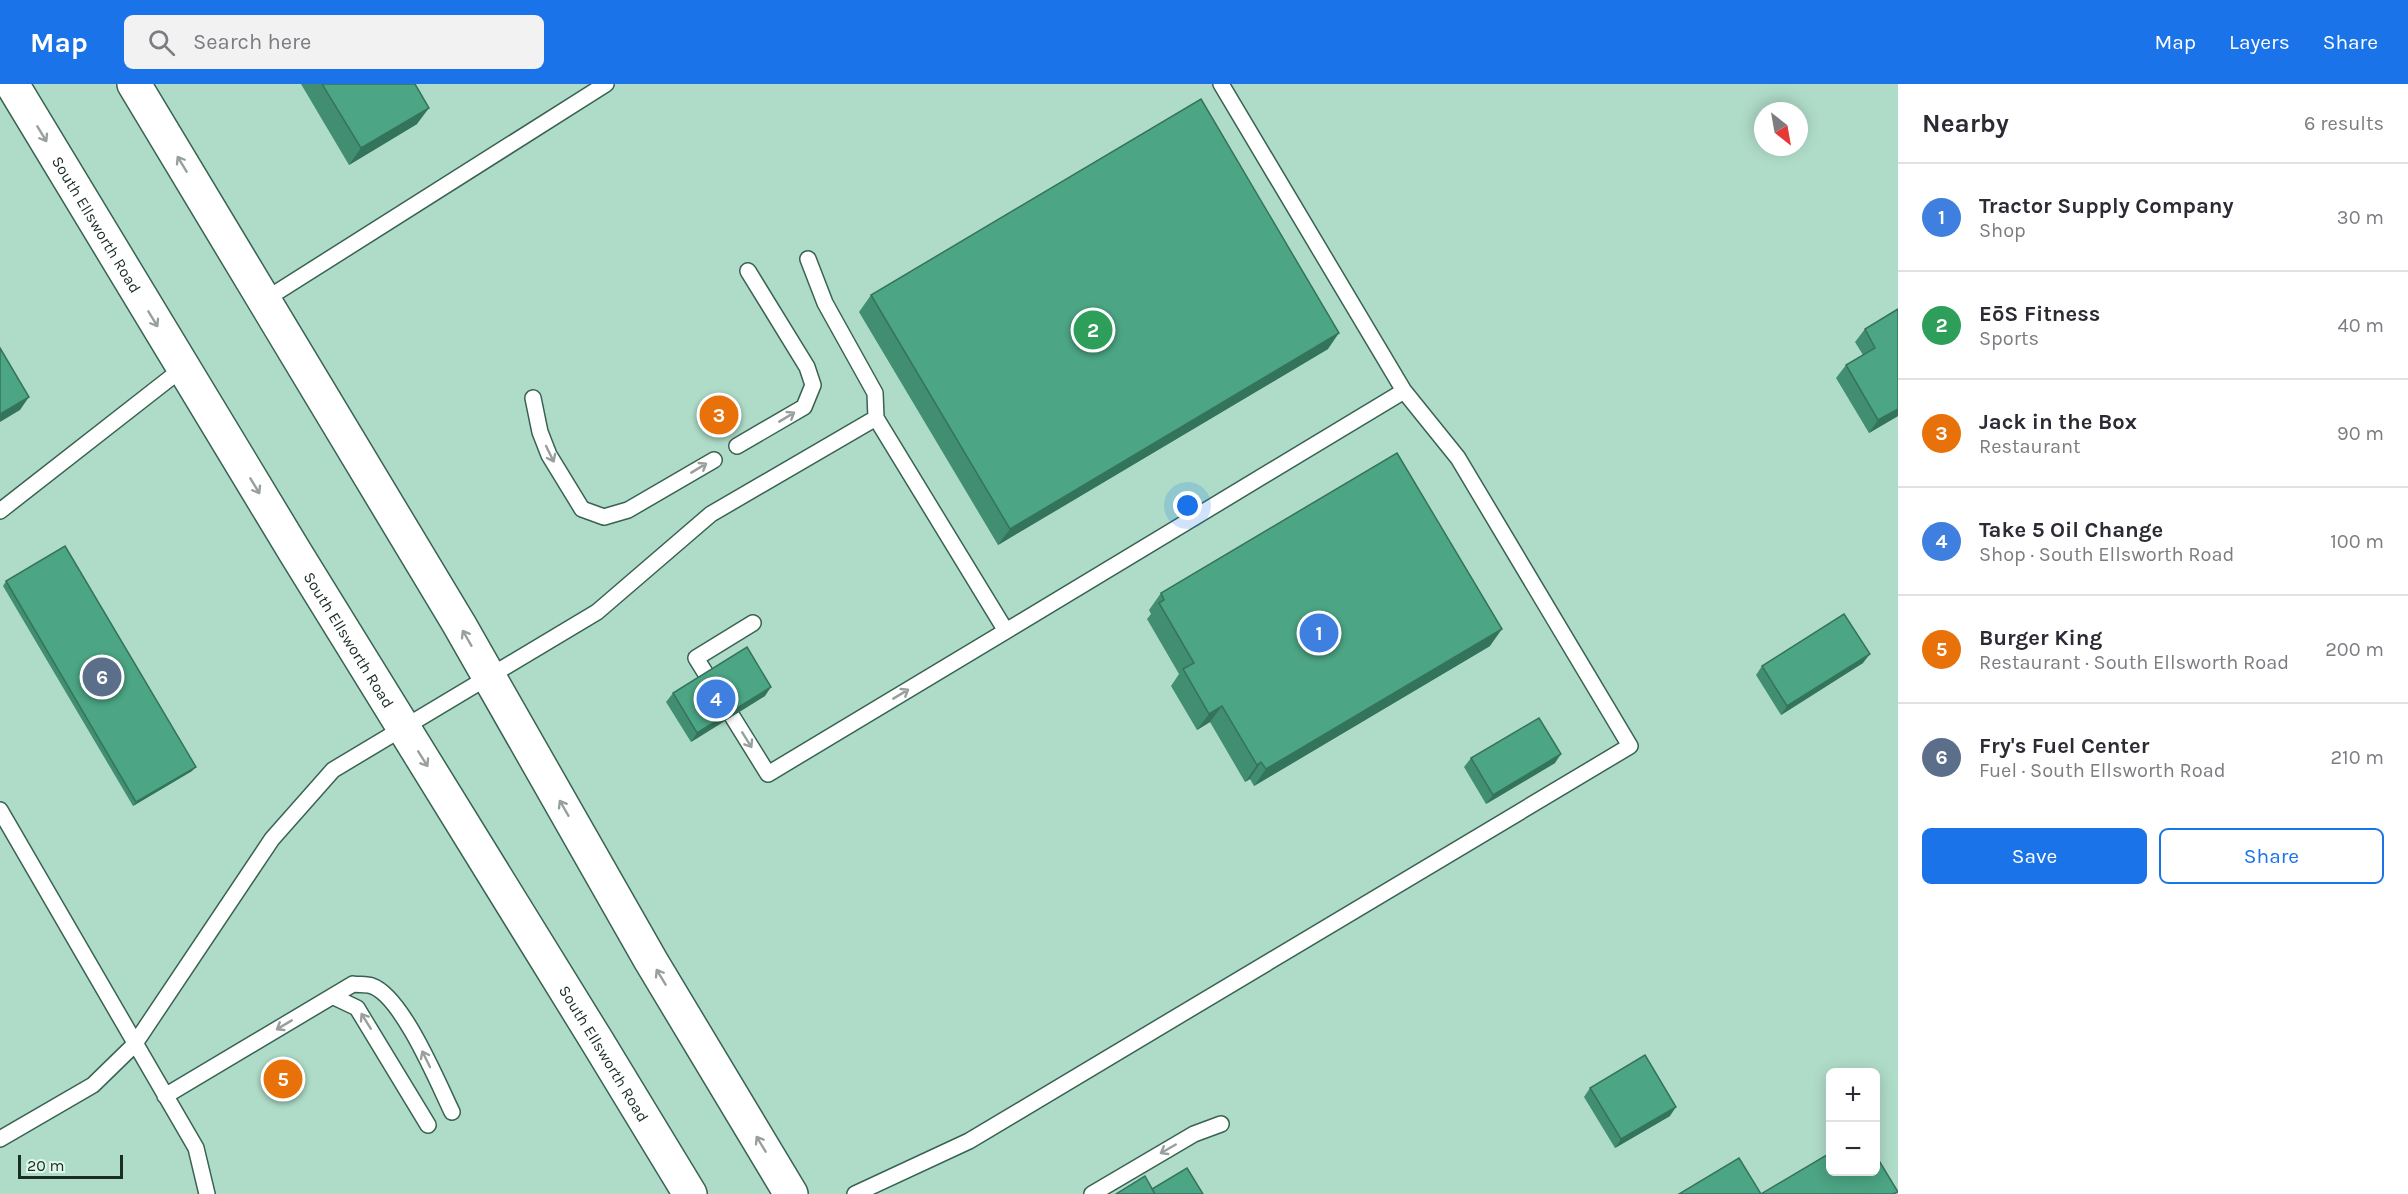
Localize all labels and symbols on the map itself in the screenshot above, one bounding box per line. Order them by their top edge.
north arrow [1754,102,1808,156]
one-way arrow [36,125,48,142]
street label: South Ellsworth Road [48,153,145,296]
one-way arrow [175,156,187,173]
pin: 2 [1074,308,1112,352]
one-way arrow [148,310,160,327]
pin: 3 [700,392,738,438]
one-way arrow [778,410,795,422]
one-way arrow [544,444,556,462]
one-way arrow [690,462,707,474]
one-way arrow [249,477,261,494]
your location [1173,491,1202,520]
street label: South Ellsworth Road [300,568,398,712]
pin: 1 [1300,610,1338,656]
one-way arrow [461,630,472,648]
pin: 6 [82,654,122,700]
pin: 4 [696,676,736,722]
one-way arrow [892,688,909,700]
one-way arrow [741,731,753,748]
one-way arrow [417,750,429,767]
one-way arrow [557,800,569,817]
one-way arrow [654,969,666,986]
street label: South Ellsworth Road [555,982,653,1125]
one-way arrow [359,1013,371,1030]
one-way arrow [276,1020,293,1032]
one-way arrow [420,1051,432,1069]
pin: 5 [264,1056,302,1102]
one-way arrow [755,1136,767,1153]
one-way arrow [1160,1143,1177,1155]
scale bar [18,1152,123,1180]

